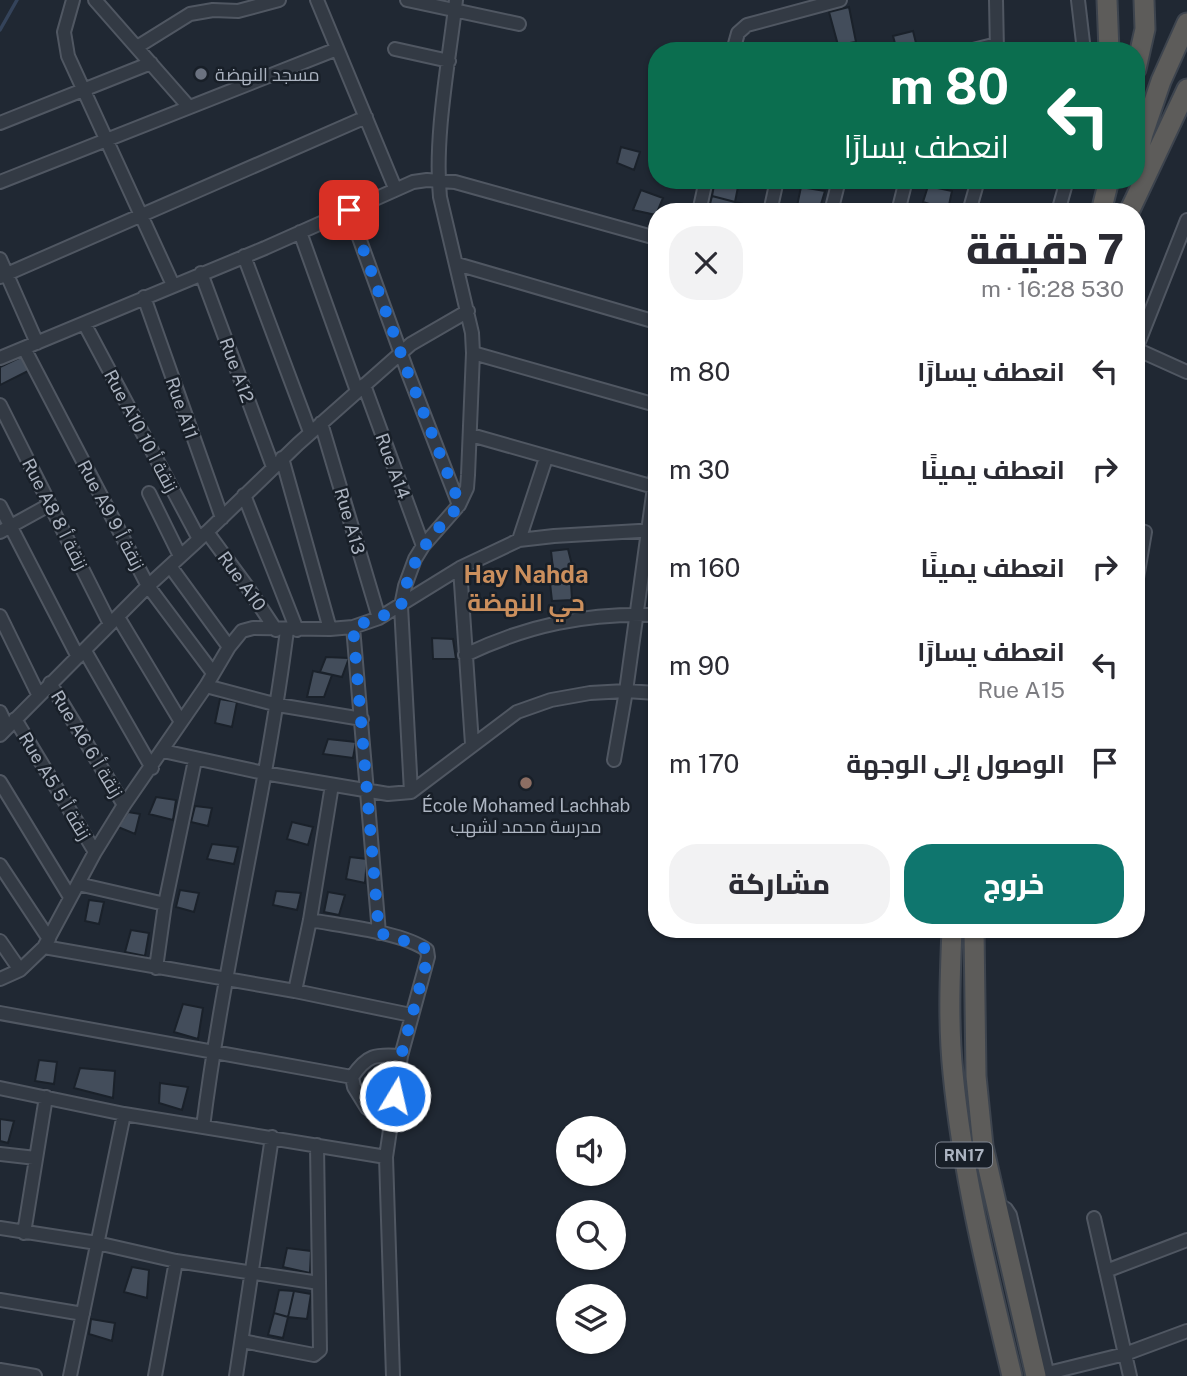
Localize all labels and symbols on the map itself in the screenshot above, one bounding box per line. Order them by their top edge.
place label: مسجد النهضة [215,64,320,86]
marker: مسجد النهضة [193,66,209,82]
pin [319,180,379,240]
street label: Rue A12 [216,335,258,405]
street label: Rue A10 زنقة أ 10 [99,366,182,496]
street label: Rue A11 [162,374,202,442]
street label: Rue A14 [371,430,415,502]
street label: Rue A8 زنقة أ 8 [17,455,92,574]
street label: Rue A9 زنقة أ 9 [72,456,149,574]
street label: Rue A13 [330,485,370,557]
street label: Rue A10 [214,547,270,615]
district label: Hay Nahda حي النهضة [463,560,589,622]
street label: Rue A6 زنقة أ 6 [46,687,127,802]
street label: Rue A5 زنقة أ 5 [14,728,95,844]
marker: École Mohamed Lachhab مدرسة محمد لشهب [518,775,534,791]
place label: École Mohamed Lachhab مدرسة محمد لشهب [422,794,630,838]
position arrow [358,1059,432,1133]
road number: RN17 [936,1142,992,1168]

